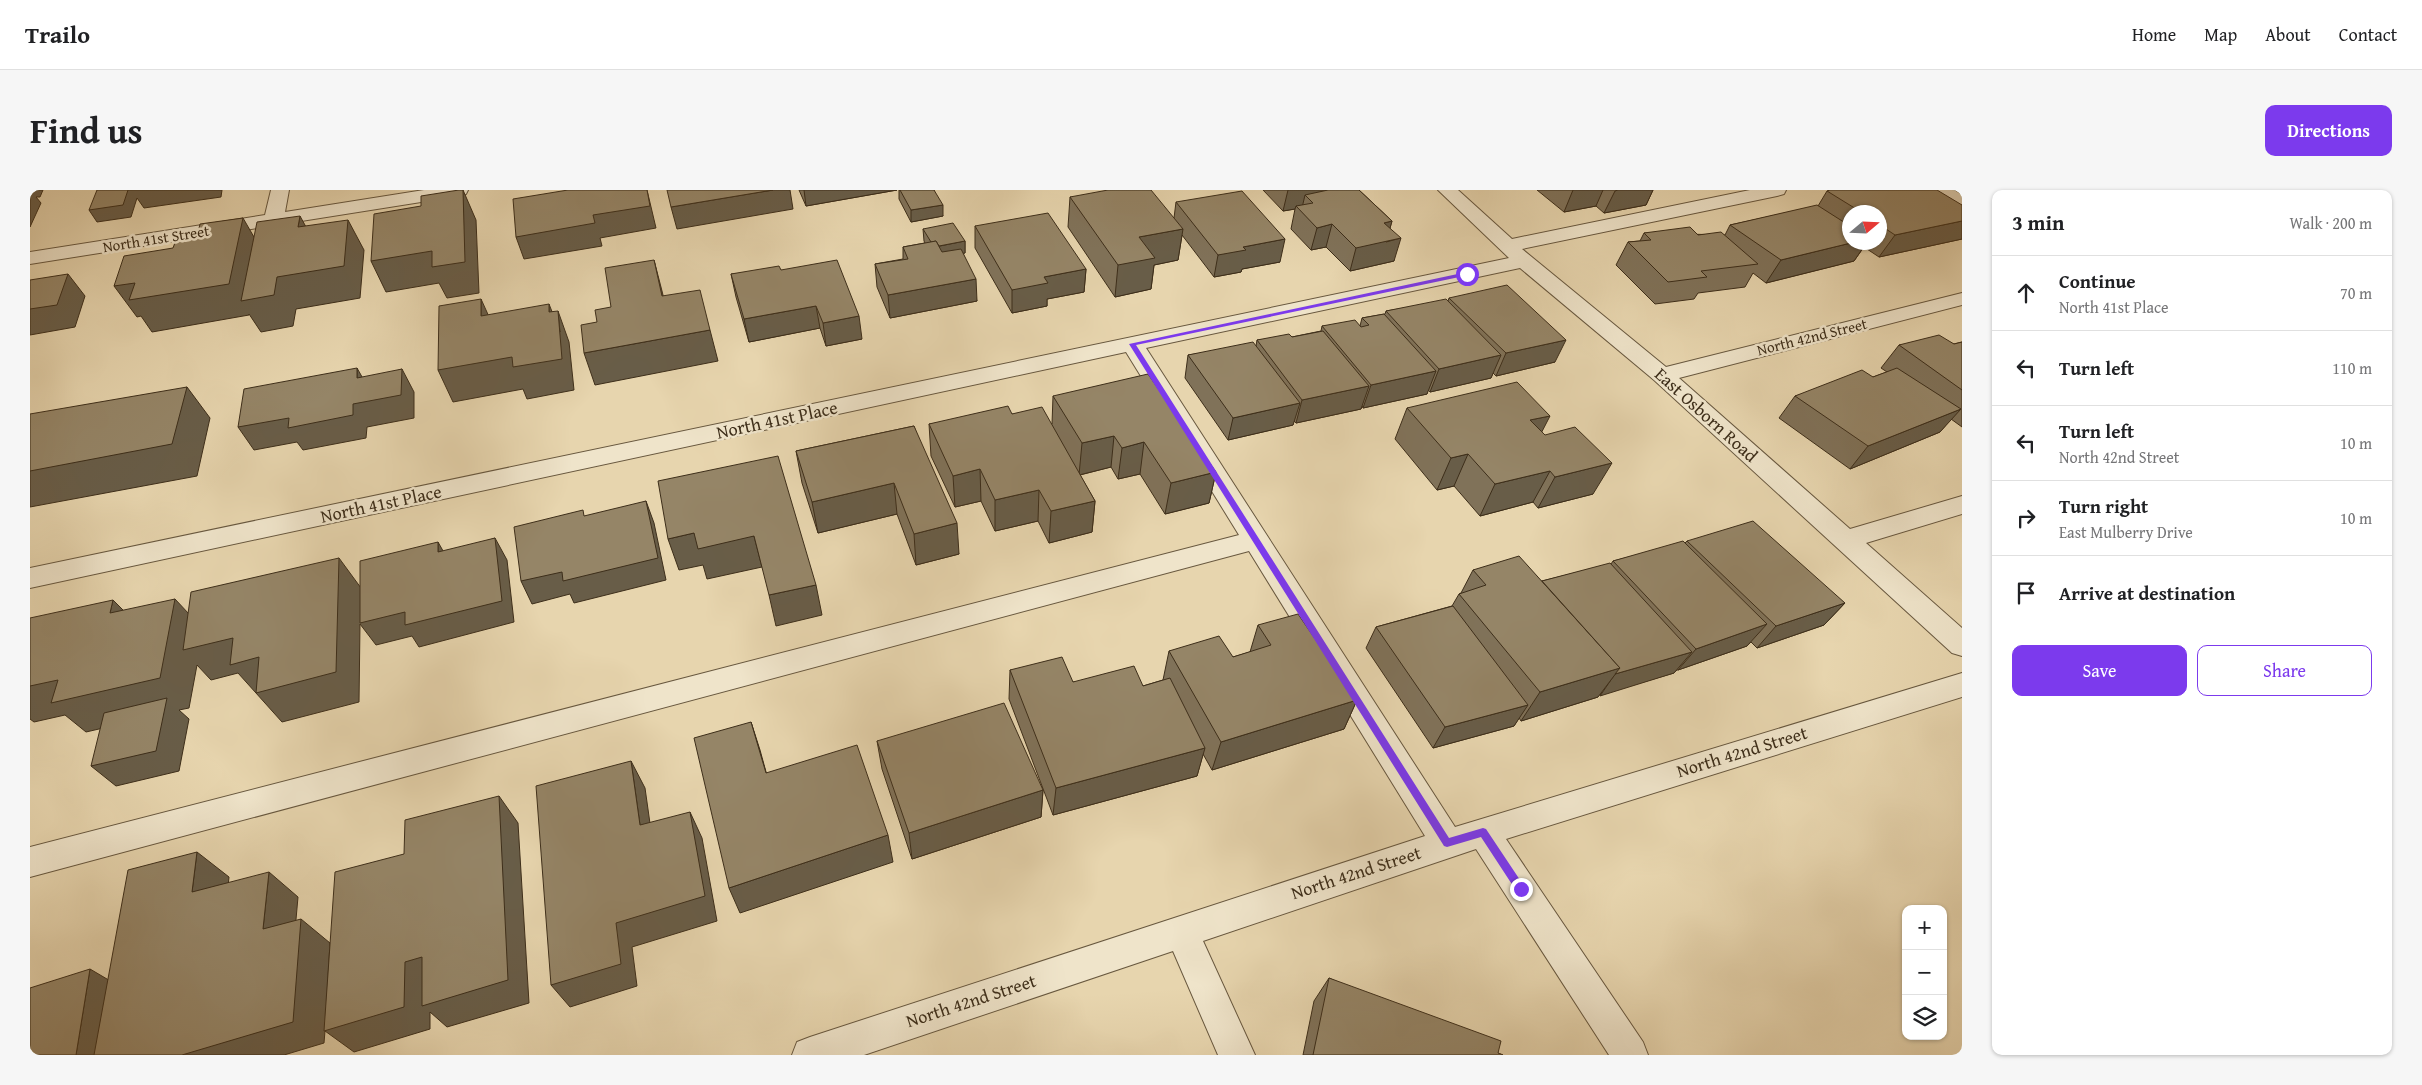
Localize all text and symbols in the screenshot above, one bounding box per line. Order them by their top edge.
text: Trailo [25,17,90,52]
text: Home [2132,21,2176,48]
text: Map [2204,21,2237,48]
text: About [2265,21,2311,48]
text: Contact [2339,21,2397,48]
text: Find us [30,105,143,156]
button: Directions [2265,105,2392,156]
north arrow [1842,205,1887,250]
text: 3 min [2012,207,2064,238]
text: Walk · 200 m [2289,211,2372,235]
street label: North 41st Street [101,220,211,257]
route start [1456,263,1479,286]
text: Continue [2059,267,2136,295]
icon: ahead [2012,279,2040,307]
text: 70 m [2340,281,2372,305]
text: North 41st Place [2059,295,2169,319]
street label: North 42nd Street [1755,313,1870,360]
icon: left [2012,354,2040,382]
text: Turn left [2059,354,2134,382]
text: 110 m [2332,356,2372,380]
street label: East Osborn Road [1649,361,1764,469]
street label: North 41st Place [714,393,840,446]
text: Turn left [2059,417,2134,445]
icon: left [2012,429,2040,457]
text: 10 m [2340,431,2372,455]
text: North 42nd Street [2059,445,2179,469]
street label: North 41st Place [318,477,444,530]
text: Turn right [2059,492,2148,520]
icon: right [2012,504,2040,532]
text: 10 m [2340,506,2372,530]
text: East Mulberry Drive [2059,520,2193,544]
icon: arrive [2012,579,2040,607]
text: Arrive at destination [2059,579,2235,607]
button: Save [2012,645,2187,696]
button: Share [2197,645,2372,696]
street label: North 42nd Street [1673,719,1811,784]
street label: North 42nd Street [1287,839,1425,906]
route end [1510,878,1533,901]
map controls [1902,905,1947,1040]
button: + [1902,905,1947,950]
button: − [1902,950,1947,995]
street label: North 42nd Street [902,967,1040,1034]
button: layers [1902,995,1947,1040]

